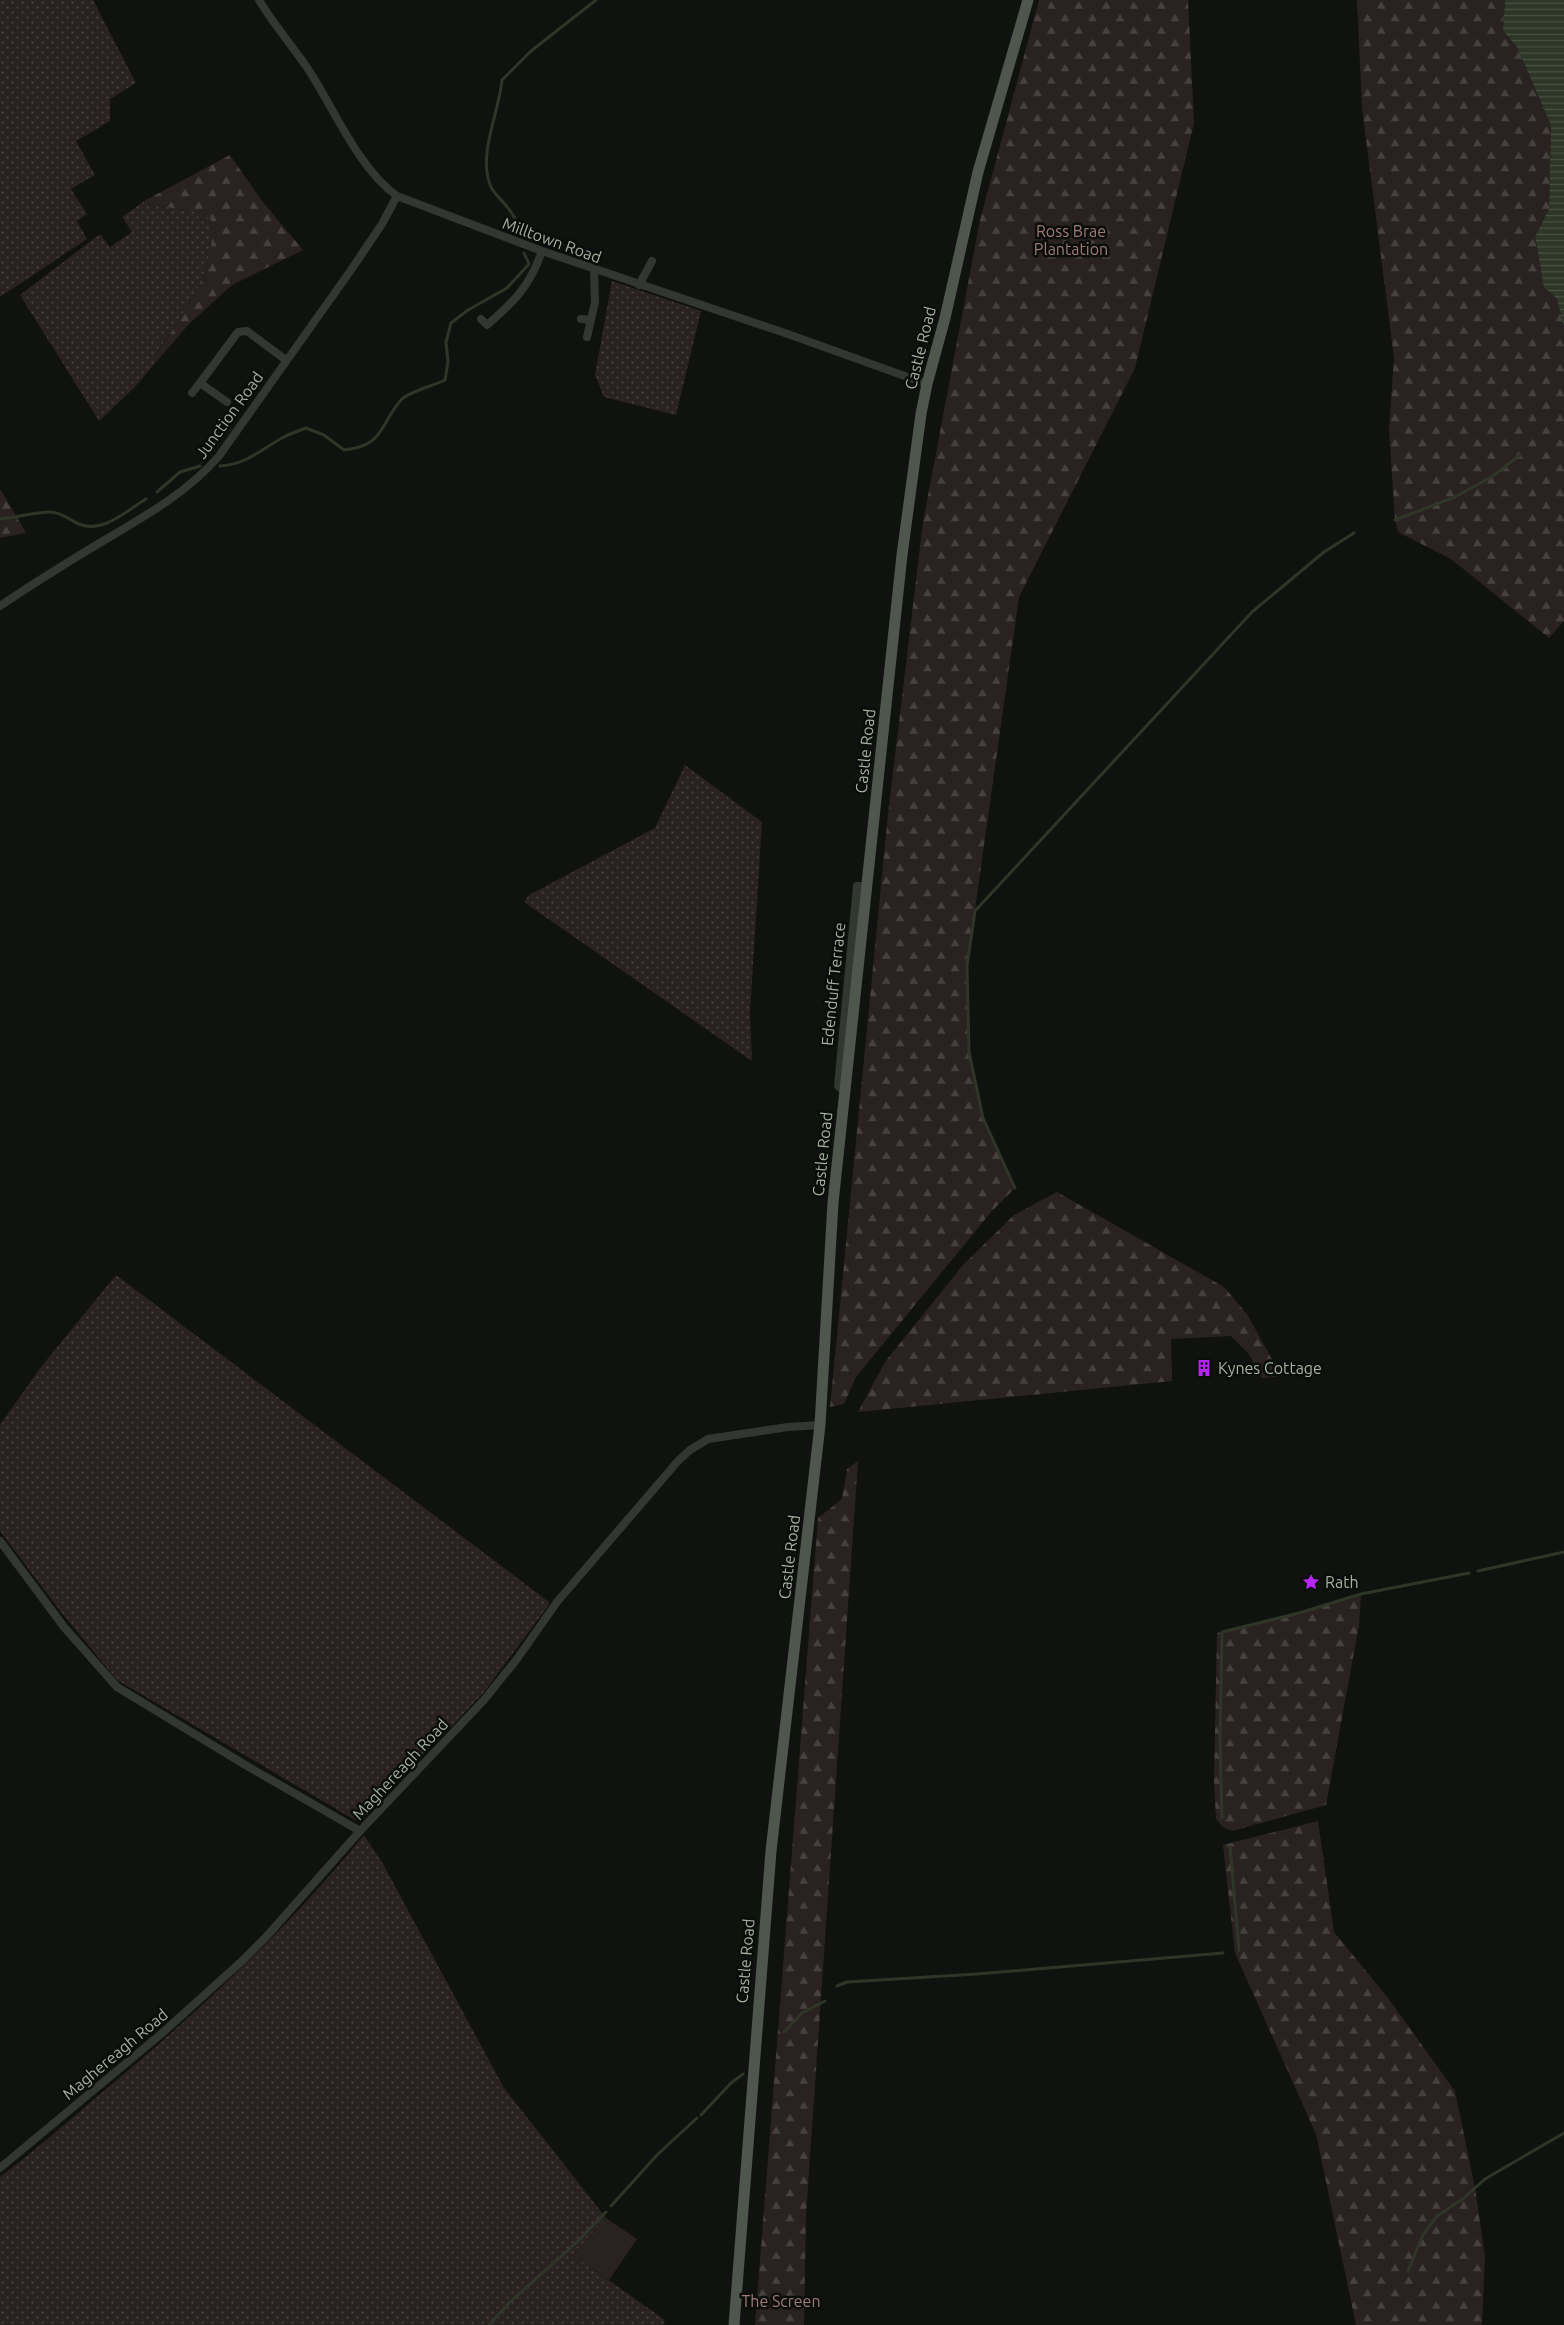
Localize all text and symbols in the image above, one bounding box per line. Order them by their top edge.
street label: Milltown Road [500,214,604,266]
park label: Ross Brae Plantation [1034,222,1108,258]
street label: Castle Road [901,305,939,391]
street label: Junction Road [192,368,266,462]
street label: Castle Road [852,708,878,794]
street label: Edenduff Terrace [818,921,848,1047]
street label: Castle Road [809,1111,835,1197]
building icon: Kynes Cottage [1194,1358,1214,1378]
place label: Kynes Cottage [1218,1359,1322,1377]
street label: Castle Road [775,1514,803,1600]
place icon: Rath [1301,1572,1321,1592]
place label: Rath [1325,1573,1359,1591]
street label: Maghereagh Road [349,1715,451,1823]
street label: Castle Road [732,1918,758,2004]
street label: Maghereagh Road [59,2005,171,2103]
park label: The Screen [741,2292,821,2310]

